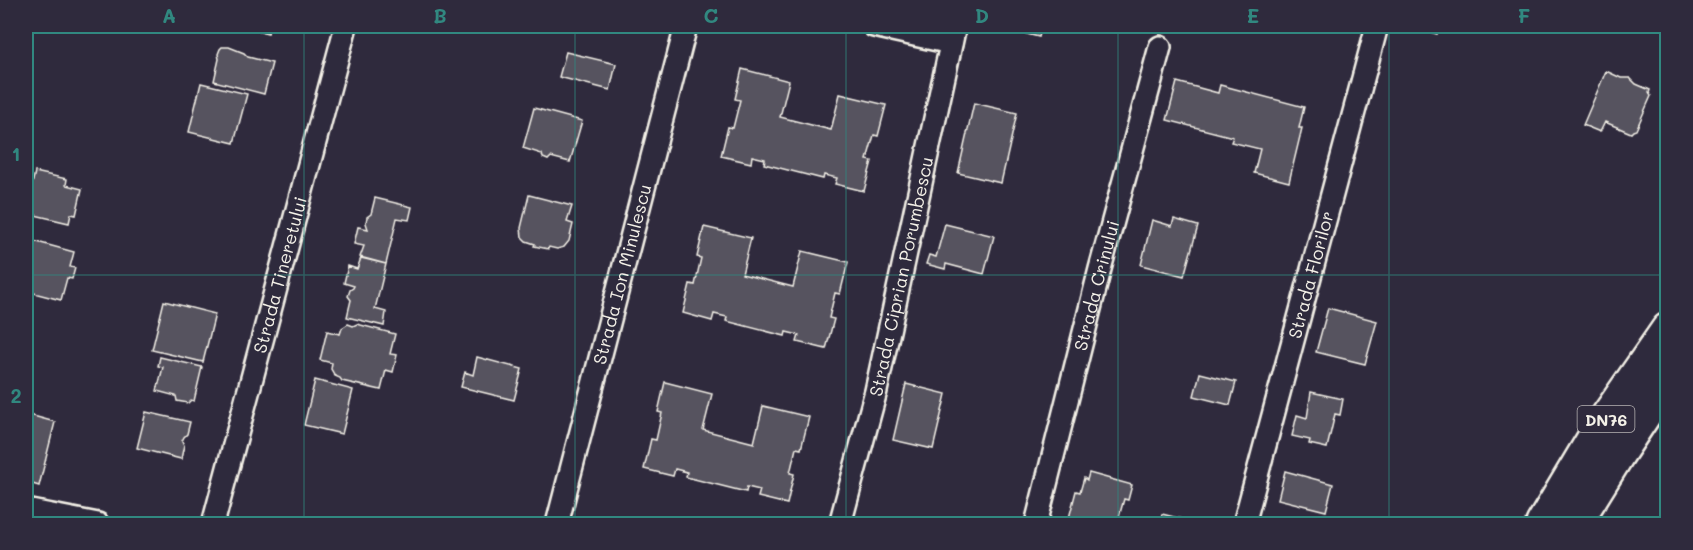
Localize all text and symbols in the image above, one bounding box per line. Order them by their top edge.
text: A [162,2,176,28]
text: B [433,2,447,28]
text: C [704,2,719,28]
text: D [975,2,989,28]
text: E [1247,2,1259,28]
text: F [1518,2,1531,28]
text: 1 [12,140,20,166]
street label: Strada Ciprian Porumbescu [863,154,938,398]
street label: Strada Ion Minulescu [587,181,657,367]
street label: Strada Tineretului [247,194,312,356]
street label: Strada Florilor [1282,208,1339,341]
street label: Strada Crinului [1068,218,1125,353]
text: 2 [10,382,22,408]
road number: DN76 [1578,406,1634,432]

